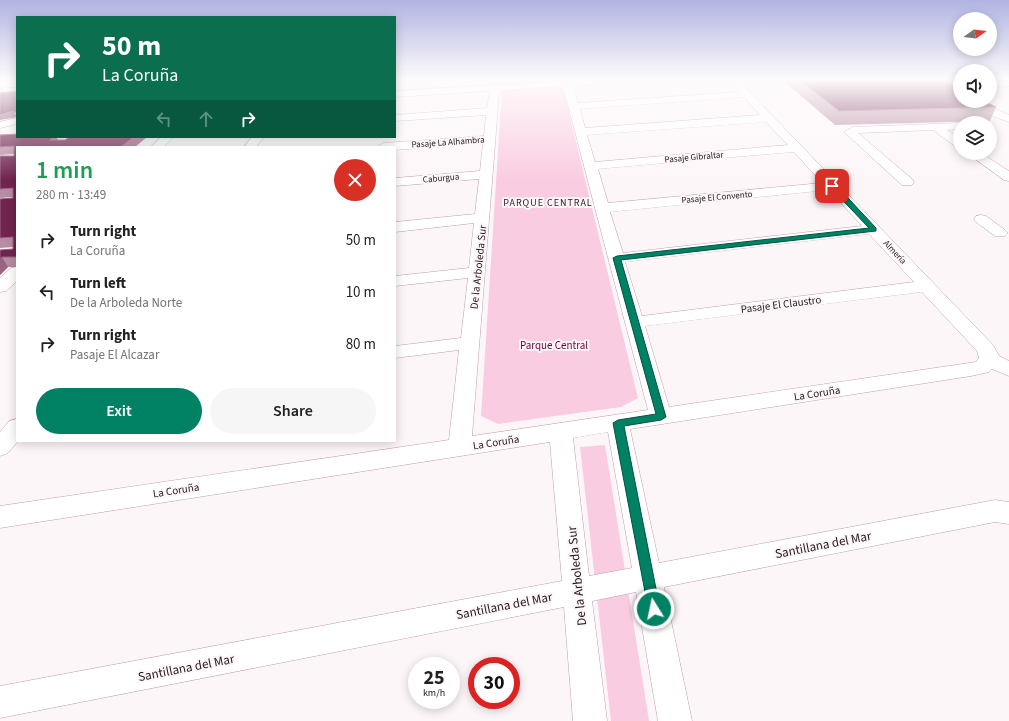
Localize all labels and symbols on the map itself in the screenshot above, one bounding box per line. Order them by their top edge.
north arrow [953,12,997,56]
street label: Pasaje La Alhambra [411,133,485,152]
street label: Pasaje Gibraltar [664,148,725,167]
pin [815,169,849,203]
street label: Caburgua [422,170,460,187]
street label: Pasaje El Convento [681,188,753,207]
district label: PARQUE CENTRAL [503,196,593,210]
street label: De la Arboleda Sur [467,224,490,310]
street label: Almería [880,237,909,267]
street label: Pasaje El Claustro [740,292,822,317]
park label: Parque Central [520,338,588,353]
street label: La Coruña [793,382,841,405]
street label: La Coruña [472,431,520,454]
street label: La Coruña [152,479,200,502]
street label: De la Arboleda Sur [563,525,591,627]
street label: Santillana del Mar [774,527,873,563]
street label: Santillana del Mar [455,588,554,624]
position arrow [633,588,675,630]
street label: Santillana del Mar [137,650,236,686]
speed limit sign: 30 [468,657,520,709]

